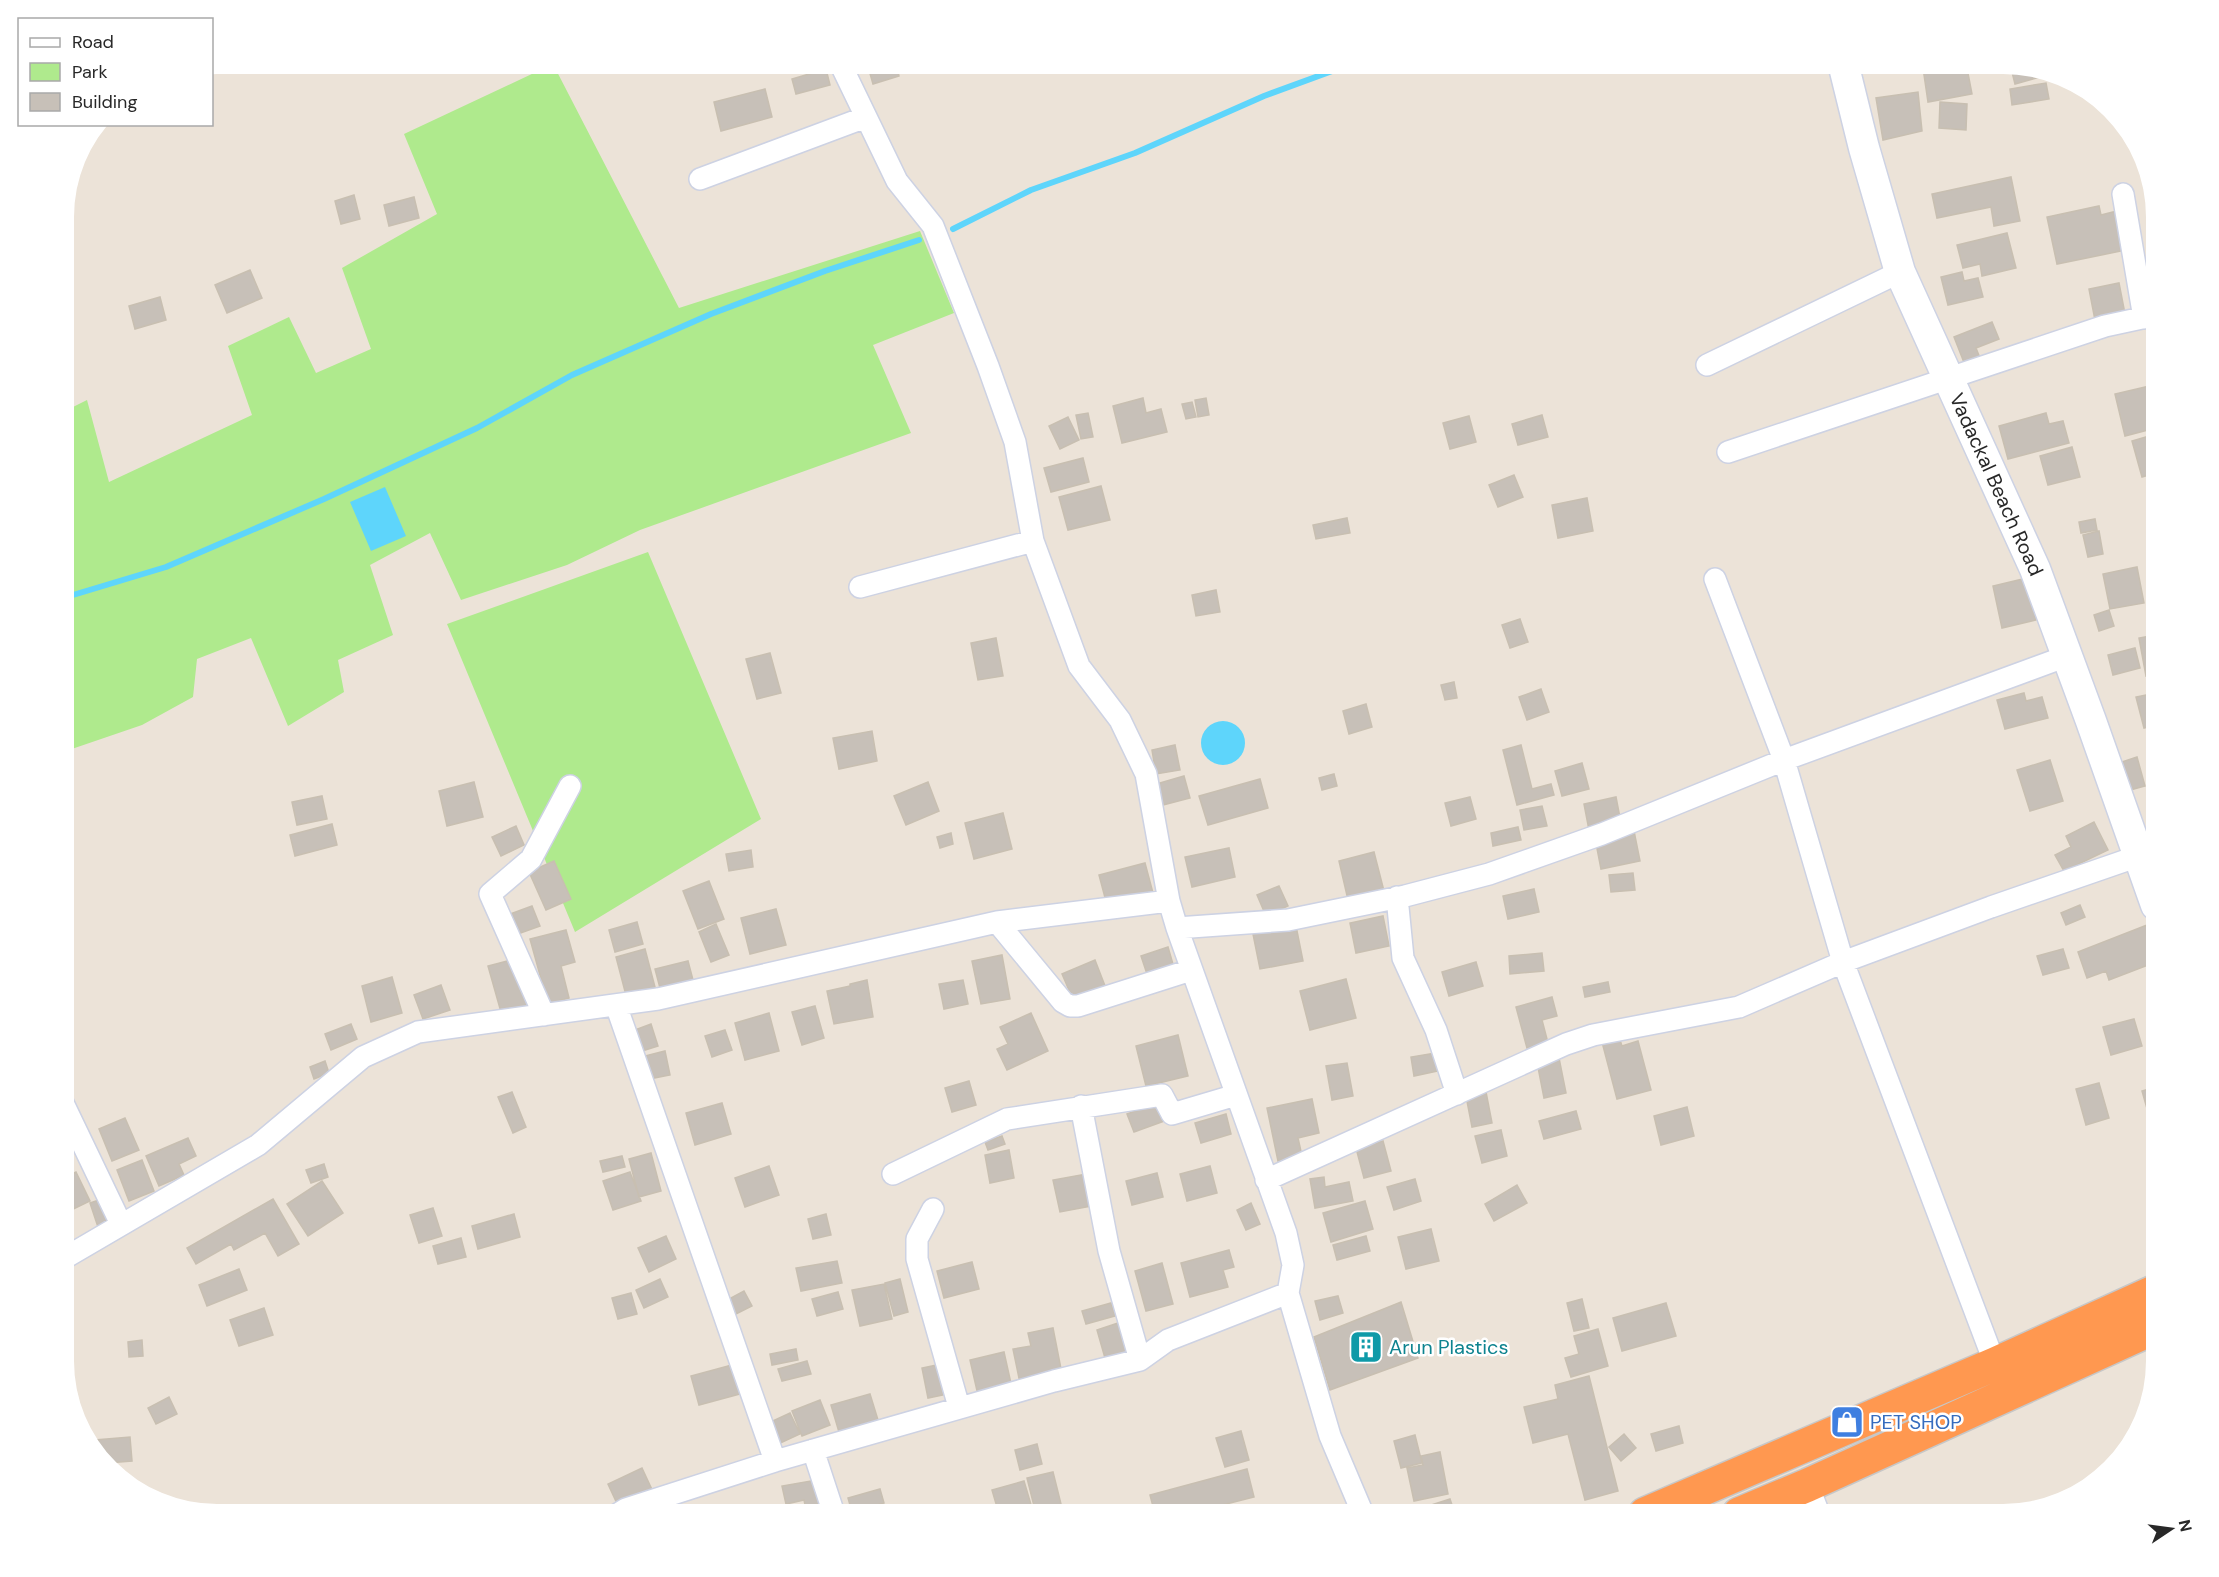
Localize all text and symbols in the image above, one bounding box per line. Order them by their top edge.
legend [18,18,213,126]
text: Road [72,30,114,54]
text: Park [72,60,108,84]
text: Building [72,90,137,114]
street label: Vadackal Beach Road [1944,389,2049,580]
building icon: Arun Plastics [1348,1329,1384,1365]
place label: Arun Plastics [1389,1334,1509,1360]
shop icon: PET SHOP [1829,1404,1865,1440]
place label: PET SHOP [1870,1409,1962,1435]
north arrow [2141,1499,2201,1559]
text: N [2174,1518,2197,1534]

